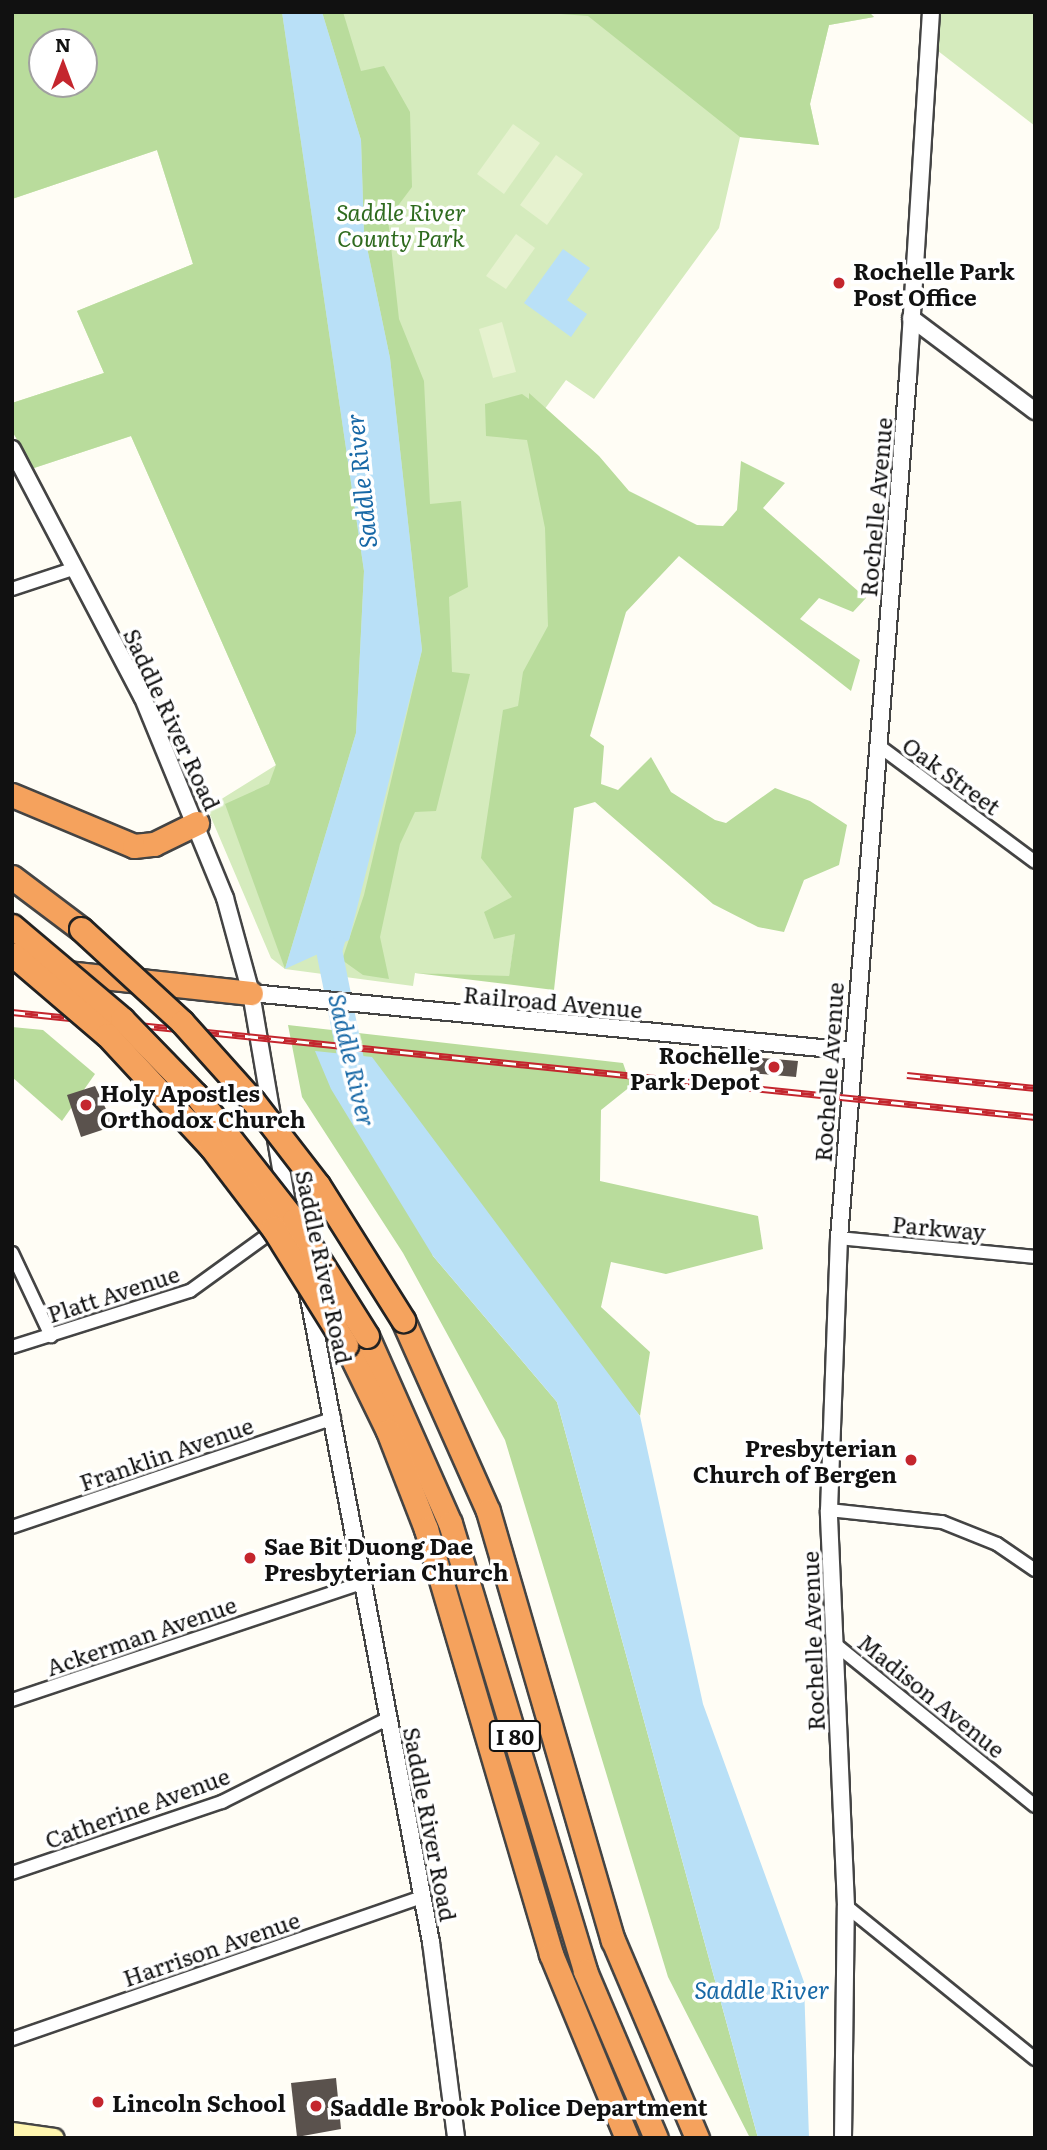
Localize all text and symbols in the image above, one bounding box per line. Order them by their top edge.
north arrow [28,28,98,98]
text: N [55,30,71,58]
park label: Saddle River County Park [336,197,466,251]
place label: Rochelle Park Post Office [853,256,1015,310]
marker: Rochelle Park Post Office [831,275,847,291]
water label: Saddle River [339,412,381,550]
street label: Rochelle Avenue [853,416,897,598]
street label: Saddle River Road [119,624,227,814]
street label: Oak Street [898,730,1006,820]
street label: Railroad Avenue [462,979,644,1023]
street label: Rochelle Avenue [808,981,848,1163]
water label: Saddle River [324,991,382,1129]
place label: Rochelle Park Depot [630,1040,760,1094]
marker: Rochelle Park Depot [766,1059,782,1075]
place label: Holy Apostles Orthodox Church [100,1078,306,1132]
marker: Holy Apostles Orthodox Church [78,1097,94,1113]
street label: Saddle River Road [291,1168,359,1366]
street label: Parkway [891,1209,987,1245]
street label: Platt Avenue [43,1259,183,1327]
street label: Franklin Avenue [76,1410,256,1496]
place label: Presbyterian Church of Bergen [693,1433,897,1487]
marker: Presbyterian Church of Bergen [903,1452,919,1468]
place label: Sae Bit Duong Dae Presbyterian Church [264,1531,509,1585]
marker: Sae Bit Duong Dae Presbyterian Church [242,1550,258,1566]
street label: Rochelle Avenue [795,1551,829,1731]
street label: Ackerman Avenue [42,1589,240,1681]
street label: Madison Avenue [853,1627,1011,1763]
road number: I 80 [489,1718,541,1754]
street label: Saddle River Road [399,1724,463,1924]
street label: Catherine Avenue [41,1761,233,1853]
street label: Harrison Avenue [119,1905,303,1991]
water label: Saddle River [694,1975,830,2003]
place label: Lincoln School [112,2088,286,2116]
place label: Saddle Brook Police Department [330,2092,708,2120]
marker: Lincoln School [90,2094,106,2110]
marker: Saddle Brook Police Department [308,2098,324,2114]

